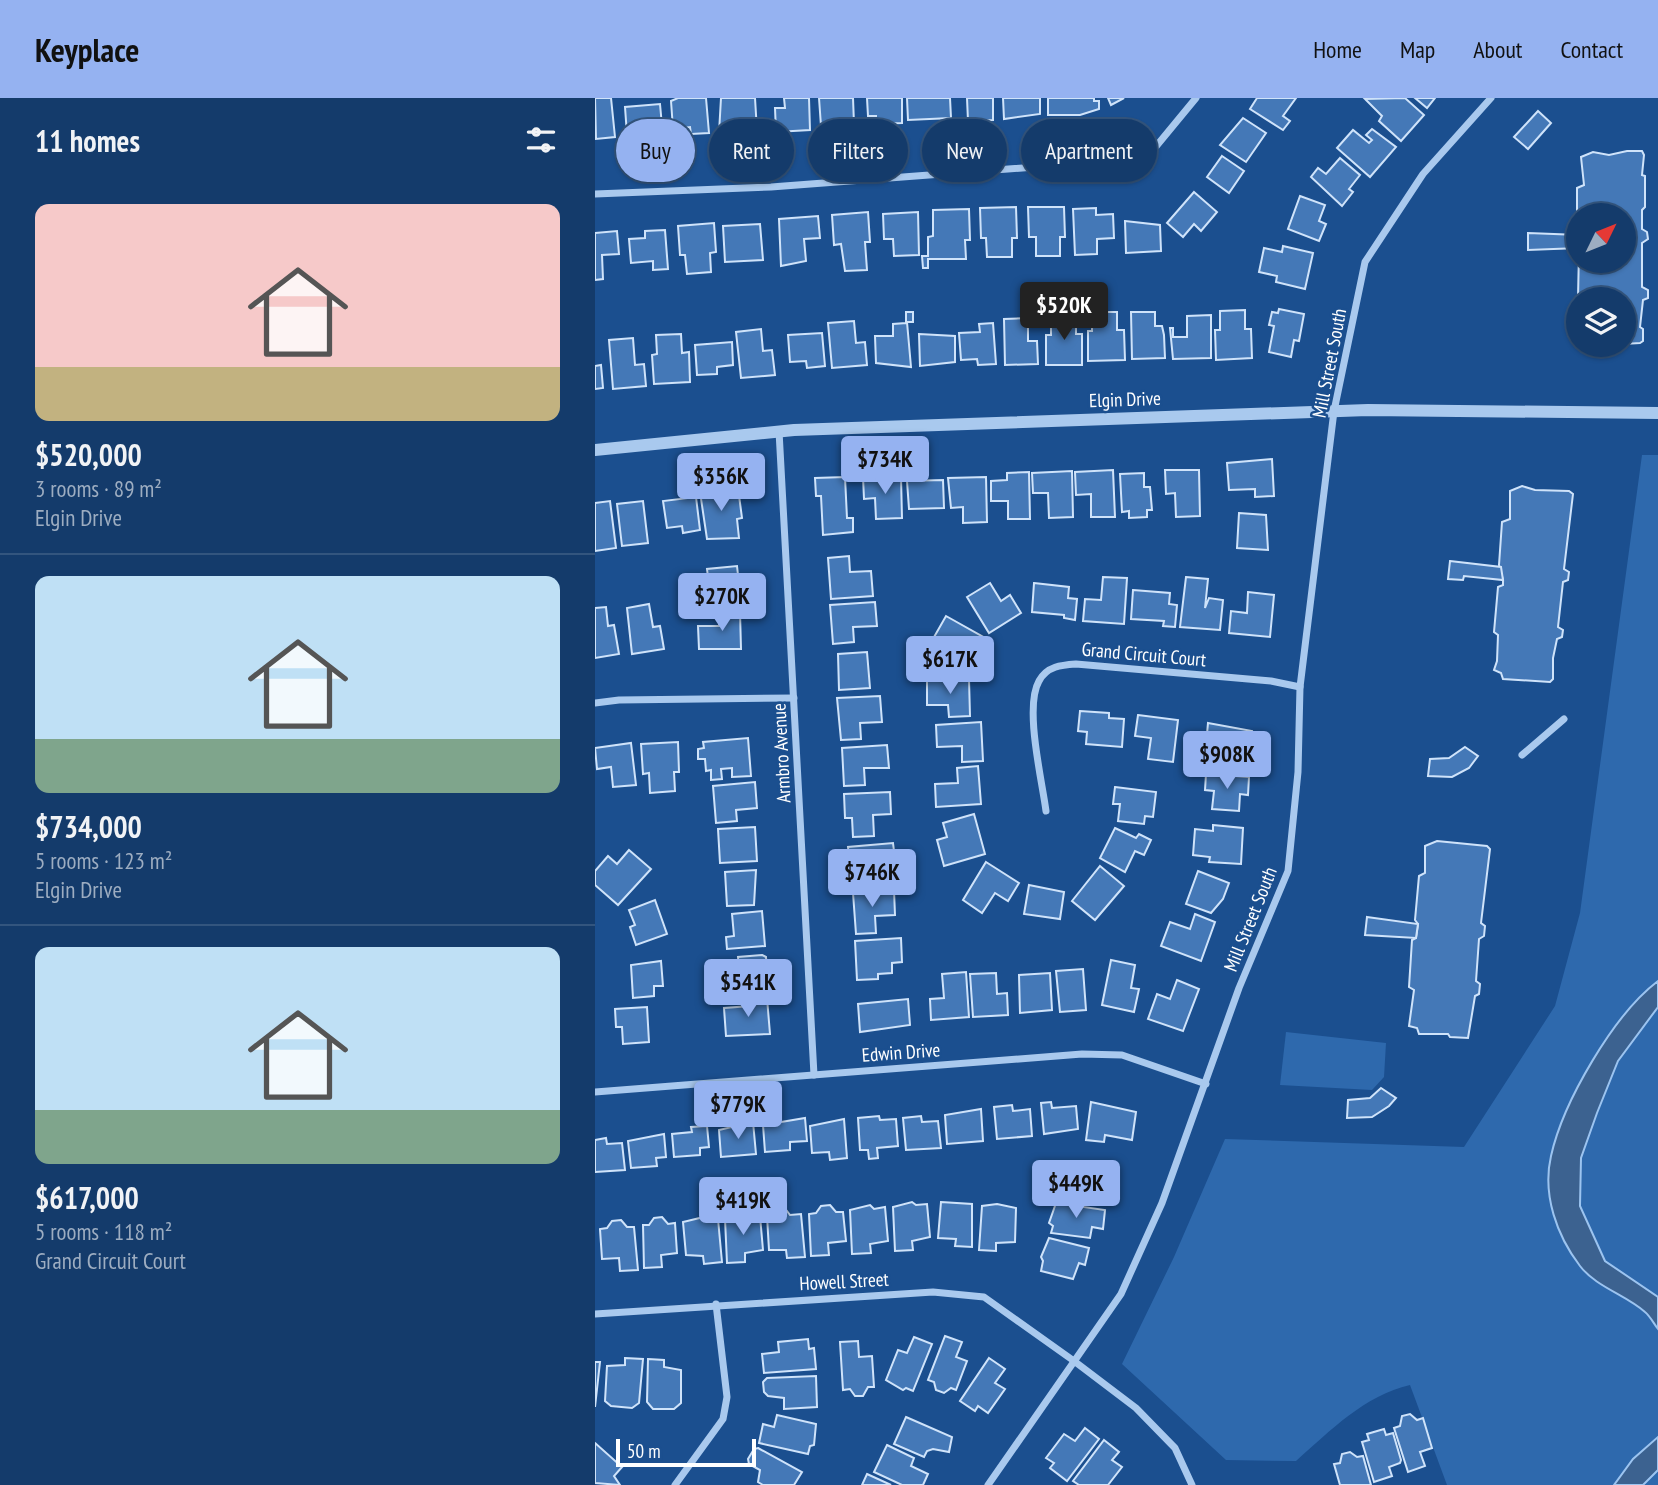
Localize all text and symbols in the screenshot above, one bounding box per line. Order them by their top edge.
text: Keyplace [35,28,139,71]
text: Home [1313,34,1362,65]
text: Map [1400,34,1435,65]
text: About [1473,34,1522,65]
text: Contact [1560,34,1623,65]
chip: Buy [616,119,695,182]
chip: Rent [709,119,794,182]
chip: Filters [808,119,908,182]
chip: New [922,119,1007,182]
chip: Apartment [1021,119,1157,182]
text: 11 homes [35,121,140,160]
icon: filters [522,121,560,159]
north arrow [1566,203,1636,273]
map controls [1566,203,1636,357]
icon: home [235,249,361,375]
pin: $520K [1015,282,1113,342]
button: layers [1566,287,1636,357]
text: $520K [1036,290,1092,319]
street label: Mill Street South [1307,306,1351,420]
street label: Elgin Drive [1089,386,1161,412]
text: $520,000 [35,435,142,474]
pin: $734K [836,436,934,496]
text: $734K [857,444,913,473]
pin: $356K [672,454,770,513]
text: $356K [693,461,749,490]
text: 3 rooms · 89 m² [35,474,162,503]
text: Elgin Drive [35,503,122,532]
pin: $270K [673,574,771,633]
text: $270K [694,581,750,610]
icon: home [235,621,361,747]
pin: $617K [901,636,999,696]
street label: Grand Circuit Court [1081,637,1208,671]
text: $617K [922,644,978,673]
street label: Armbro Avenue [766,702,796,803]
pin: $908K [1178,732,1276,791]
text: $908K [1199,739,1255,768]
text: $734,000 [35,807,142,846]
text: 5 rooms · 123 m² [35,846,172,875]
pin: $746K [823,850,921,909]
text: $746K [844,857,900,886]
street label: Mill Street South [1218,863,1282,975]
text: Elgin Drive [35,875,122,904]
pin: $541K [699,960,797,1019]
text: $541K [720,967,776,996]
icon: home [235,992,361,1118]
street label: Edwin Drive [861,1037,941,1067]
pin: $779K [689,1082,787,1141]
text: $779K [710,1089,766,1118]
pin: $449K [1027,1160,1125,1220]
text: $449K [1048,1168,1104,1197]
text: $617,000 [35,1178,139,1217]
pin: $419K [694,1178,792,1237]
text: $419K [715,1185,771,1214]
text: 5 rooms · 118 m² [35,1217,172,1246]
text: Grand Circuit Court [35,1246,186,1275]
street label: Howell Street [799,1267,890,1295]
scale bar [616,1436,756,1468]
text: 50 m [627,1439,661,1463]

